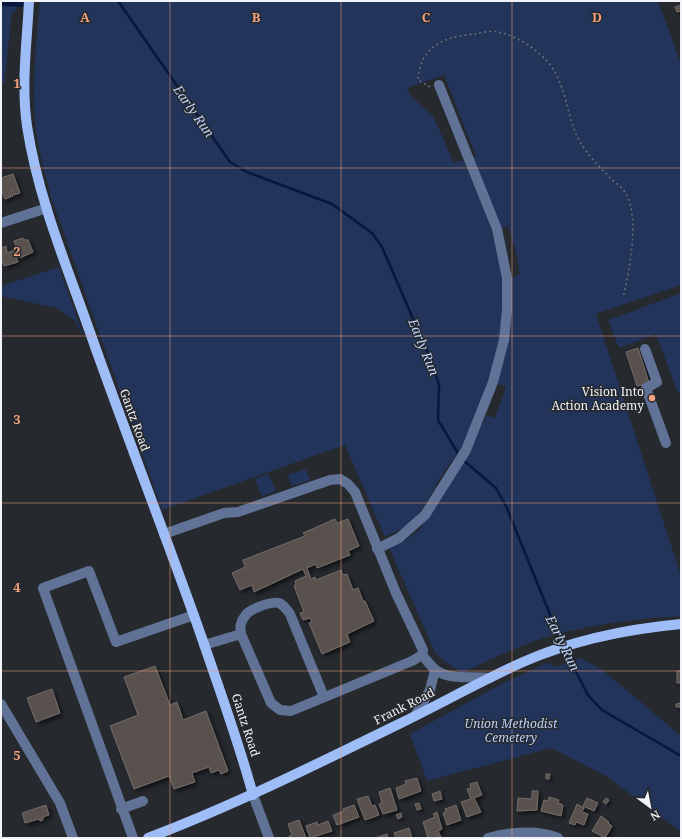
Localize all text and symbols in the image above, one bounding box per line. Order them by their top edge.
text: A [80,8,90,26]
text: B [252,8,261,26]
text: C [422,8,431,26]
text: D [592,8,602,26]
text: 1 [13,74,21,92]
water label: Early Run [169,80,219,141]
text: 2 [13,242,21,260]
water label: Early Run [404,315,444,378]
place label: Vision Into Action Academy [551,383,644,414]
street label: Gantz Road [116,386,154,454]
marker: Vision Into Action Academy [647,393,657,403]
text: 3 [13,410,21,428]
text: 4 [13,578,21,596]
water label: Early Run [541,611,584,674]
street label: Frank Road [371,683,438,729]
street label: Gantz Road [228,691,264,759]
park label: Union Methodist Cemetery [464,715,558,746]
text: 5 [13,746,21,764]
north arrow [630,787,670,827]
text: N [648,807,663,825]

